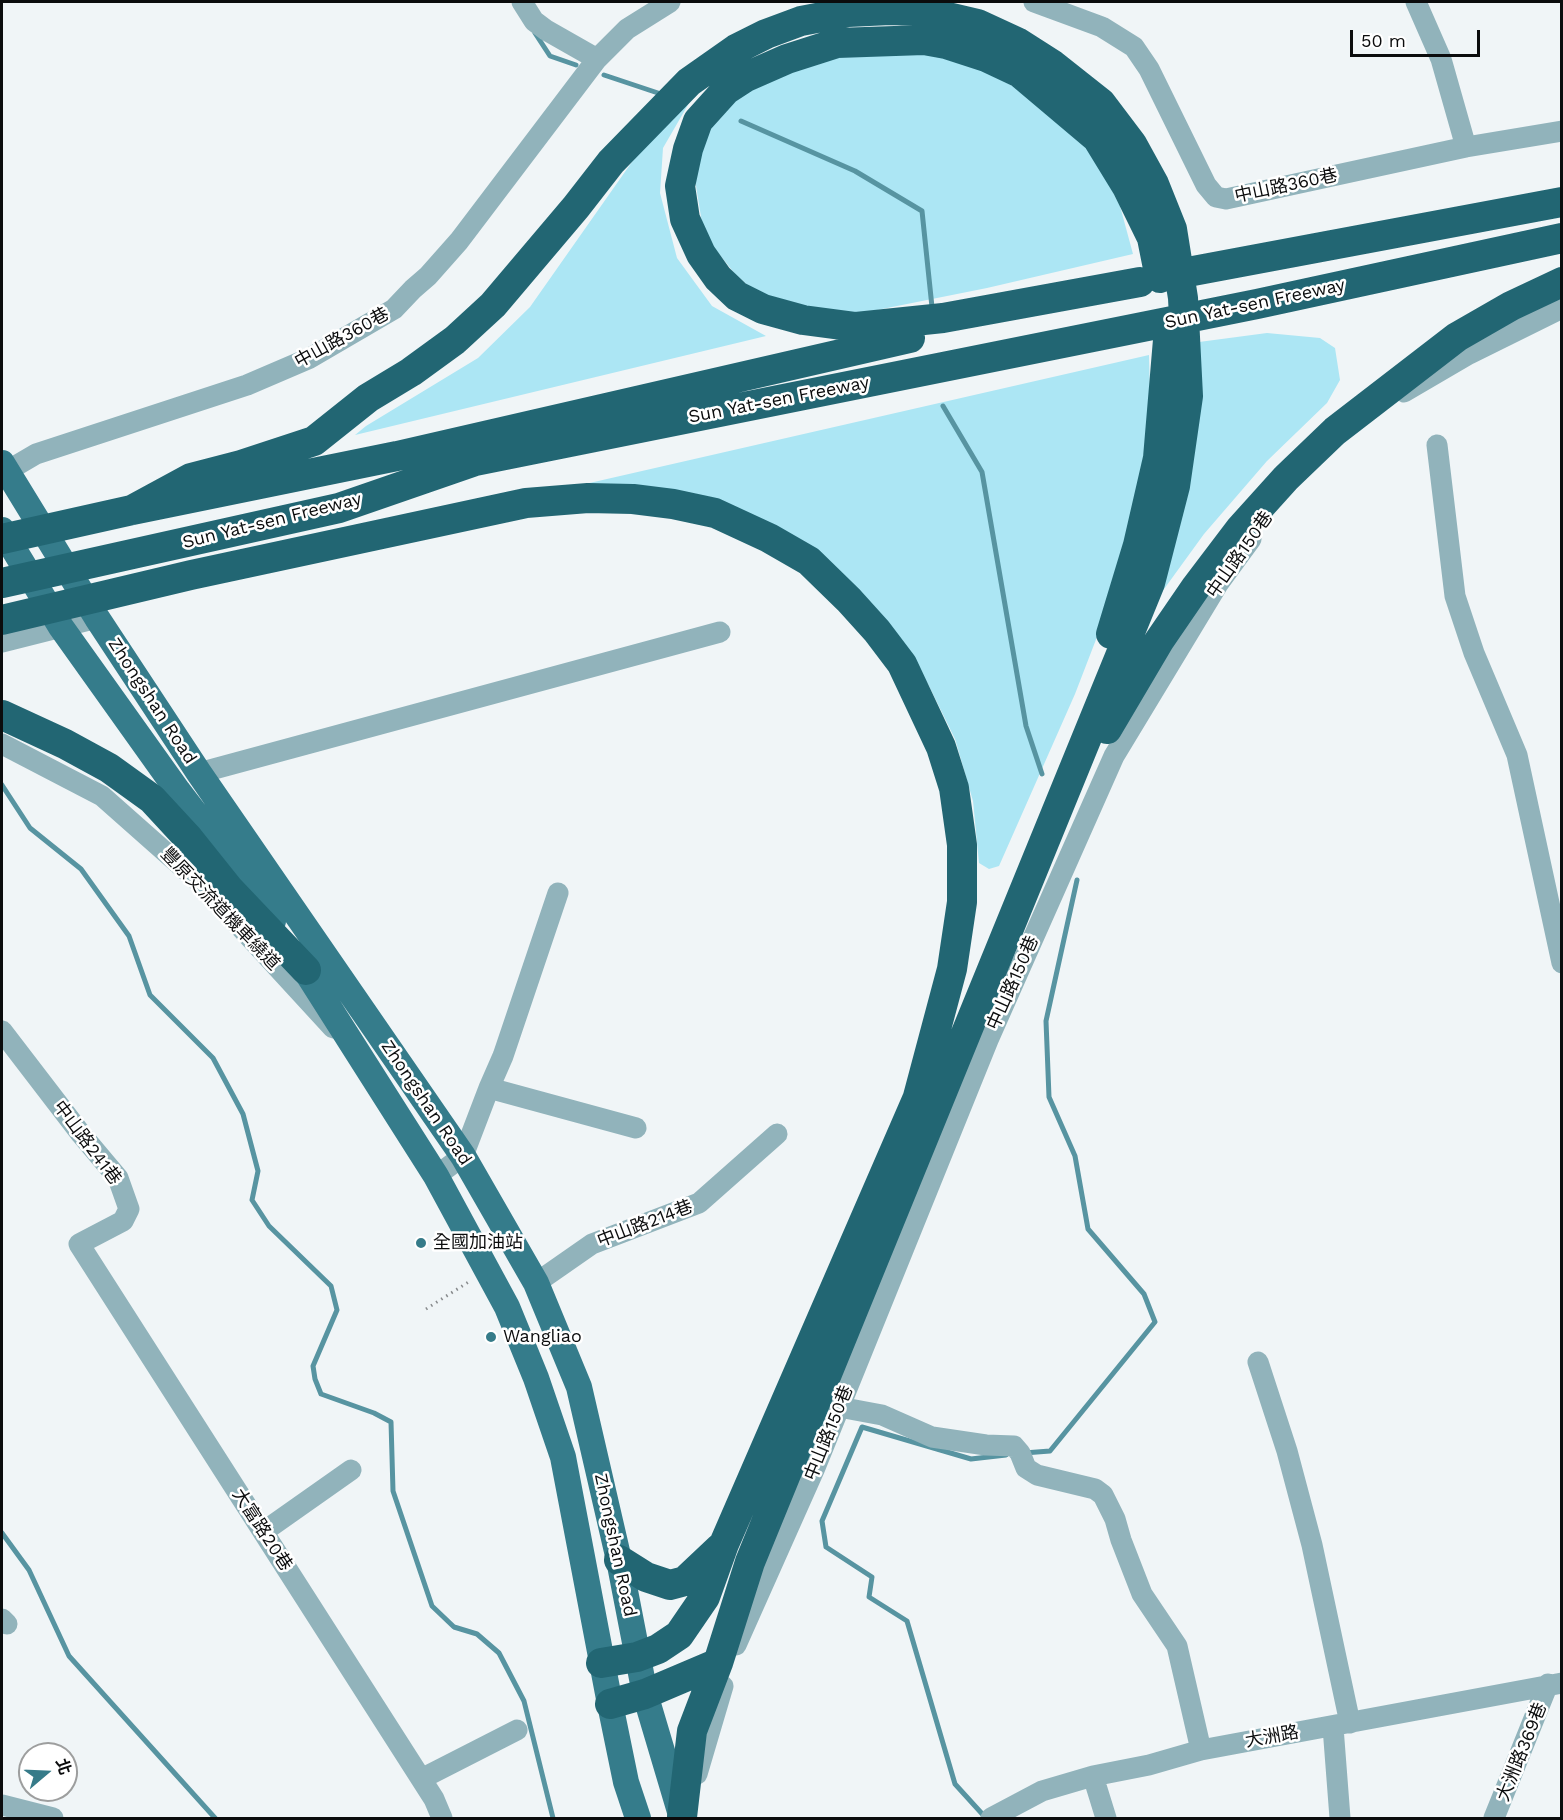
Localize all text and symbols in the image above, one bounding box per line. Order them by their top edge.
scale bar [1353,18,1484,56]
text: 50 m [1361,30,1406,51]
street label: 中山路360巷 [1233,165,1339,207]
street label: Sun Yat-sen Freeway [1163,274,1347,334]
street label: 中山路360巷 [291,303,393,373]
street label: Sun Yat-sen Freeway [687,372,871,428]
street label: Sun Yat-sen Freeway [180,488,364,554]
street label: 中山路150巷 [1202,508,1278,602]
street label: Zhongshan Road [103,634,201,768]
street label: 豐原交流道機車繞道 [156,843,284,975]
street label: 中山路150巷 [983,933,1043,1033]
street label: Zhongshan Road [376,1036,476,1170]
street label: 中山路241巷 [48,1097,126,1189]
street label: 中山路214巷 [594,1196,696,1252]
place label: 全國加油站 [433,1232,523,1254]
marker: 全國加油站 [414,1236,428,1250]
place label: Wangliao [503,1326,582,1348]
marker: Wangliao [484,1330,498,1344]
street label: 中山路150巷 [800,1382,858,1484]
street label: Zhongshan Road [589,1471,641,1619]
street label: 大富路20巷 [227,1485,297,1575]
street label: 大洲路369巷 [1492,1699,1552,1805]
street label: 大洲路 [1244,1722,1300,1752]
north arrow [18,1742,78,1802]
text: 北 [52,1756,75,1777]

